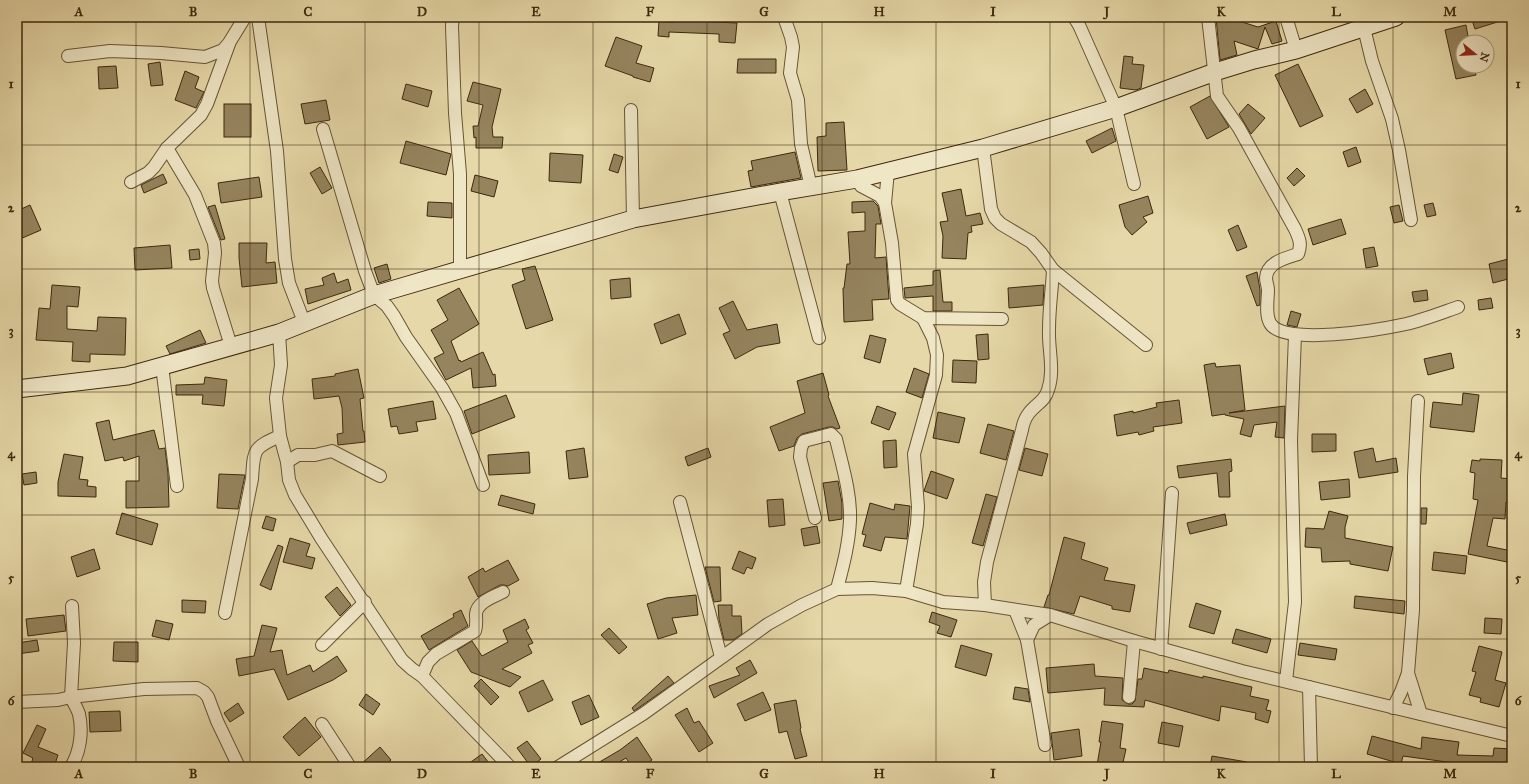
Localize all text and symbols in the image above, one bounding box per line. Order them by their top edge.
text: A [74,4,84,20]
text: B [189,4,198,20]
text: C [304,4,313,20]
text: D [417,4,427,20]
text: E [531,4,541,20]
text: F [646,4,655,20]
text: G [759,4,769,20]
text: H [873,4,885,20]
text: I [990,4,996,20]
text: J [1102,4,1110,20]
text: K [1216,4,1226,20]
text: L [1331,4,1341,20]
text: M [1443,4,1457,20]
north arrow [1455,34,1495,74]
text: N [1476,50,1492,64]
text: 1 [8,76,14,92]
text: 1 [1515,76,1521,92]
text: 2 [8,200,15,216]
text: 2 [1515,200,1522,216]
text: 3 [8,323,14,339]
text: 3 [1515,323,1521,339]
text: 4 [7,446,15,462]
text: 4 [1514,446,1522,462]
text: 5 [8,570,15,586]
text: 5 [1515,570,1522,586]
text: 6 [8,693,16,709]
text: 6 [1515,693,1523,709]
text: A [74,766,84,782]
text: B [189,766,198,782]
text: C [304,766,313,782]
text: D [417,766,427,782]
text: E [531,766,541,782]
text: F [646,766,655,782]
text: G [759,766,769,782]
text: H [873,766,885,782]
text: I [990,766,996,782]
text: J [1102,766,1110,782]
text: K [1216,766,1226,782]
text: L [1331,766,1341,782]
text: M [1443,766,1457,782]

